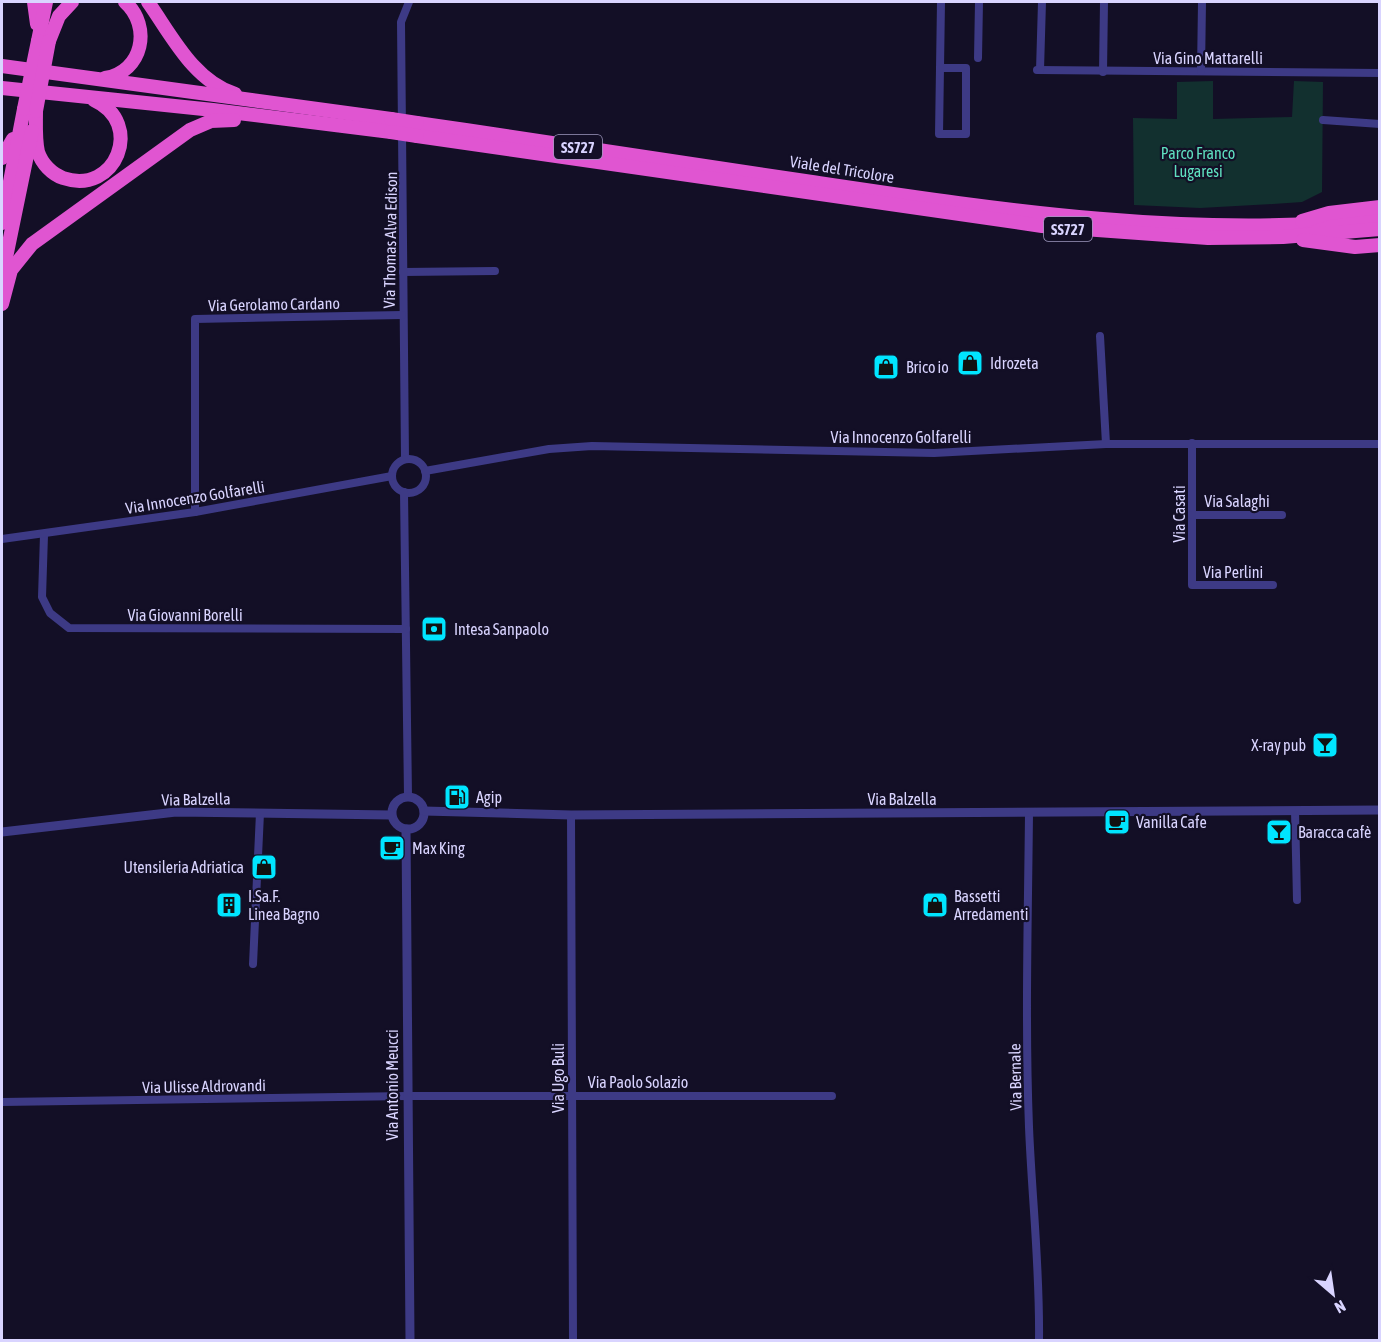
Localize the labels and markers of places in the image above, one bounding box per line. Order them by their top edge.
shop icon: Idrozeta [955,348,985,378]
shop icon: Brico io [871,352,901,382]
place label: Idrozeta [990,354,1039,372]
place label: Brico io [906,358,949,376]
bank icon: Intesa Sanpaolo [419,614,449,644]
place label: Intesa Sanpaolo [454,620,549,639]
bar icon: X-ray pub [1310,730,1340,760]
place label: X-ray pub [1251,736,1306,755]
fuel station icon: Agip [442,782,472,812]
place label: Agip [476,788,502,807]
cafe icon: Vanilla Cafe [1102,807,1132,837]
place label: Vanilla Cafe [1136,813,1207,831]
bar icon: Baracca cafè [1264,817,1294,847]
place label: Baracca cafè [1298,823,1371,841]
cafe icon: Max King [377,833,407,863]
place label: Max King [412,839,465,858]
shop icon: Utensileria Adriatica [249,852,279,882]
place label: Utensileria Adriatica [123,858,244,876]
place label: I.Sa.F. Linea Bagno [248,887,320,924]
place label: Bassetti Arredamenti [954,887,1028,923]
building icon: I.Sa.F. Linea Bagno [214,890,244,920]
shop icon: Bassetti Arredamenti [920,890,950,920]

